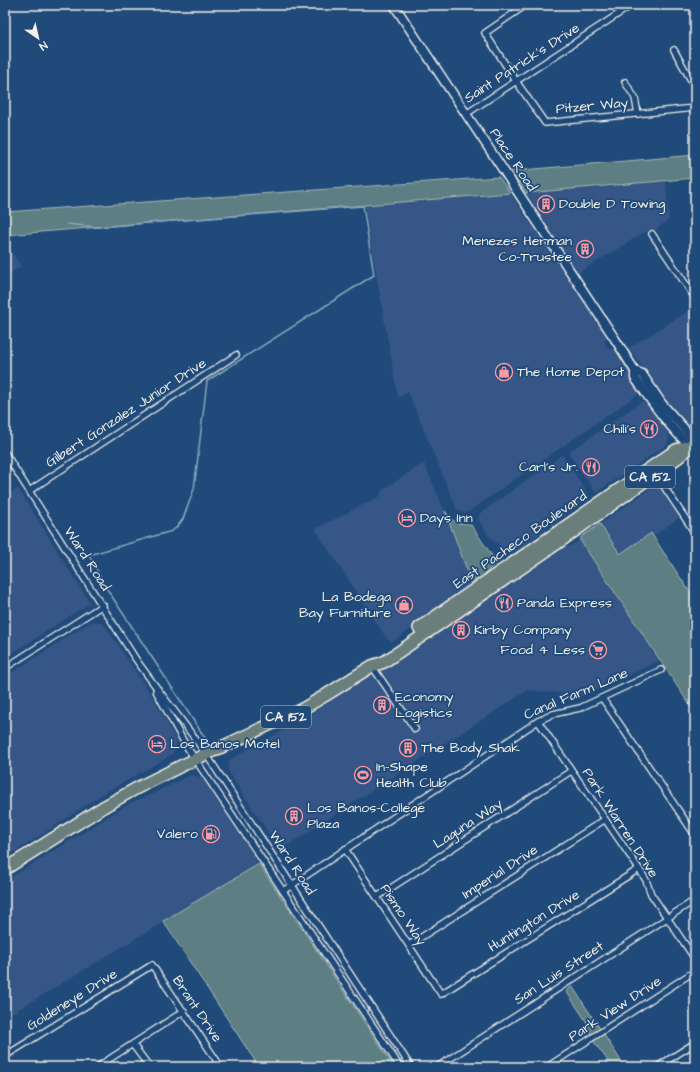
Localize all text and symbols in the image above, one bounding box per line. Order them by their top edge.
north arrow [18,18,58,58]
street label: Saint Patrick's Drive [460,18,584,108]
text: N [36,38,50,54]
street label: Pitzer Way [555,93,629,119]
street label: Place Road [484,124,542,196]
building icon: Double D Towing [536,194,556,214]
place label: Double D Towing [559,194,665,214]
place label: Menezes Herman Co-Trustee [462,231,572,267]
building icon: Menezes Herman Co-Trustee [575,239,595,259]
street label: Gilbert Gonzalez Junior Drive [42,353,211,473]
shop icon: The Home Depot [494,362,514,382]
place label: The Home Depot [517,362,625,382]
place label: Chili's [603,419,636,439]
restaurant icon: Chili's [639,419,659,439]
place label: Carl's Jr. [519,457,578,477]
restaurant icon: Carl's Jr. [581,457,601,477]
road number: CA 152 [625,466,675,488]
street label: East Pacheco Boulevard [449,486,591,594]
hotel icon: Days Inn [397,508,417,528]
place label: Days Inn [420,508,473,528]
street label: Ward Road [59,523,115,595]
place label: La Bodega Bay Furniture [299,587,391,623]
restaurant icon: Panda Express [494,593,514,613]
place label: Panda Express [517,593,612,613]
shop icon: La Bodega Bay Furniture [394,595,414,615]
building icon: Kirby Company [451,620,471,640]
place label: Kirby Company [474,620,572,640]
place label: Food 4 Less [500,640,585,660]
supermarket icon: Food 4 Less [588,640,608,660]
street label: Canal Farm Lane [521,663,632,725]
place label: Economy Logistics [395,687,454,723]
building icon: Economy Logistics [372,695,392,715]
road number: CA 152 [261,706,311,728]
hotel icon: Los Banos Motel [147,734,167,754]
place label: Los Banos Motel [170,734,280,754]
building icon: The Body Shak [398,738,418,758]
place label: The Body Shak [421,738,520,758]
place label: In-Shape Health Club [376,757,447,793]
street label: Park Warren Drive [577,764,663,882]
sports icon: In-Shape Health Club [353,765,373,785]
street label: Laguna Way [429,794,507,854]
place label: Los Banos-College Plaza [307,798,426,834]
building icon: Los Banos-College Plaza [284,806,304,826]
place label: Valero [157,824,198,844]
fuel station icon: Valero [201,824,221,844]
street label: Ward Road [264,827,320,899]
street label: Imperial Drive [458,840,542,904]
street label: Pismo Way [375,880,431,950]
street label: Huntington Drive [484,885,584,957]
street label: San Luis Street [510,936,608,1010]
street label: Goldeneye Drive [23,964,122,1036]
street label: Park View Drive [565,971,666,1047]
street label: Brant Drive [167,972,227,1047]

